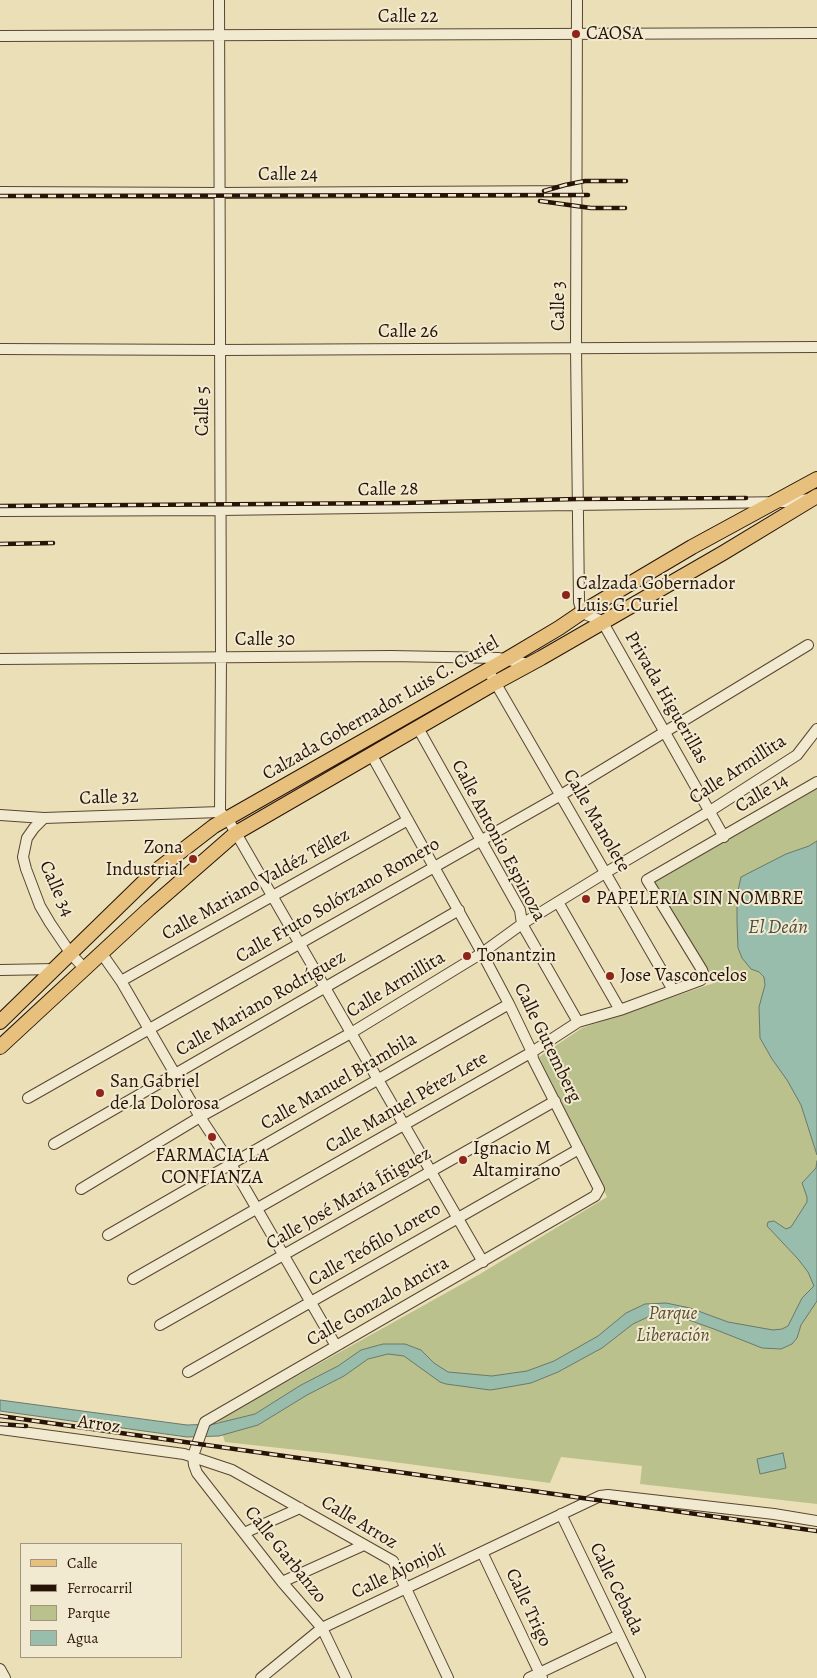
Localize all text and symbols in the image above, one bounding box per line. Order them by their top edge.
street label: Calle 22 [378,6,438,28]
place label: CAOSA [586,23,643,45]
marker: CAOSA [570,28,582,40]
street label: Calle 24 [258,164,318,186]
street label: Calle 3 [548,281,570,331]
street label: Calle 26 [378,321,438,343]
street label: Calle 5 [192,386,214,436]
street label: Calle 28 [358,478,418,502]
place label: Calzada Gobernador Luis G.Curiel [576,573,735,617]
marker: Calzada Gobernador Luis G.Curiel [560,589,572,601]
street label: Privada Higuerillas [619,628,713,768]
street label: Calle 30 [235,629,295,651]
street label: Calzada Gobernador Luis C. Curiel [259,632,503,786]
street label: Calle Armillita [685,730,791,810]
street label: Calle Antonio Espinoza [446,756,550,926]
street label: Calle Manolete [557,766,635,876]
street label: Calle 14 [732,769,792,819]
street label: Calle 32 [79,786,139,810]
street label: Calle Mariano Valdéz Téllez [158,824,354,946]
street label: Calle Fruto Solórzano Romero [232,833,444,969]
place label: Zona Industrial [105,837,183,881]
marker: Zona Industrial [187,853,199,865]
street label: Calle 34 [34,858,78,920]
place label: PAPELERIA SIN NOMBRE [596,888,804,910]
marker: PAPELERIA SIN NOMBRE [580,893,592,905]
water label: El Deán [748,916,808,940]
place label: Tonantzin [477,945,556,967]
street label: Calle Mariano Rodríguez [172,946,350,1062]
street label: Calle Armillita [342,947,450,1023]
marker: Tonantzin [461,950,473,962]
place label: Jose Vasconcelos [620,965,747,987]
marker: Jose Vasconcelos [604,970,616,982]
street label: Calle Gutemberg [508,979,586,1107]
street label: Calle Manuel Brambila [257,1028,421,1136]
street label: Calle Manuel Pérez Lete [322,1047,492,1159]
place label: San Gabriel de la Dolorosa [110,1071,220,1115]
marker: San Gabriel de la Dolorosa [94,1087,106,1099]
marker: FARMACIA LA CONFIANZA [206,1131,218,1143]
place label: Ignacio M Altamirano [473,1138,560,1182]
street label: Calle José María Íñiguez [262,1142,436,1256]
place label: FARMACIA LA CONFIANZA [155,1145,269,1189]
marker: Ignacio M Altamirano [457,1154,469,1166]
street label: Calle Teófilo Loreto [305,1198,445,1292]
street label: Calle Gonzalo Ancira [303,1252,453,1352]
park label: Parque Liberación [636,1303,710,1347]
street label: Arroz [76,1411,122,1439]
street label: Calle Arroz [316,1491,402,1555]
street label: Calle Garbanzo [239,1502,331,1608]
street label: Calle Ajonjolí [348,1539,450,1605]
street label: Calle Cebada [584,1539,648,1639]
legend [20,1543,182,1658]
text: Calle [67,1553,97,1573]
street label: Calle Trigo [500,1565,556,1651]
text: Ferrocarril [67,1578,132,1598]
text: Parque [67,1603,110,1623]
text: Agua [67,1628,98,1648]

